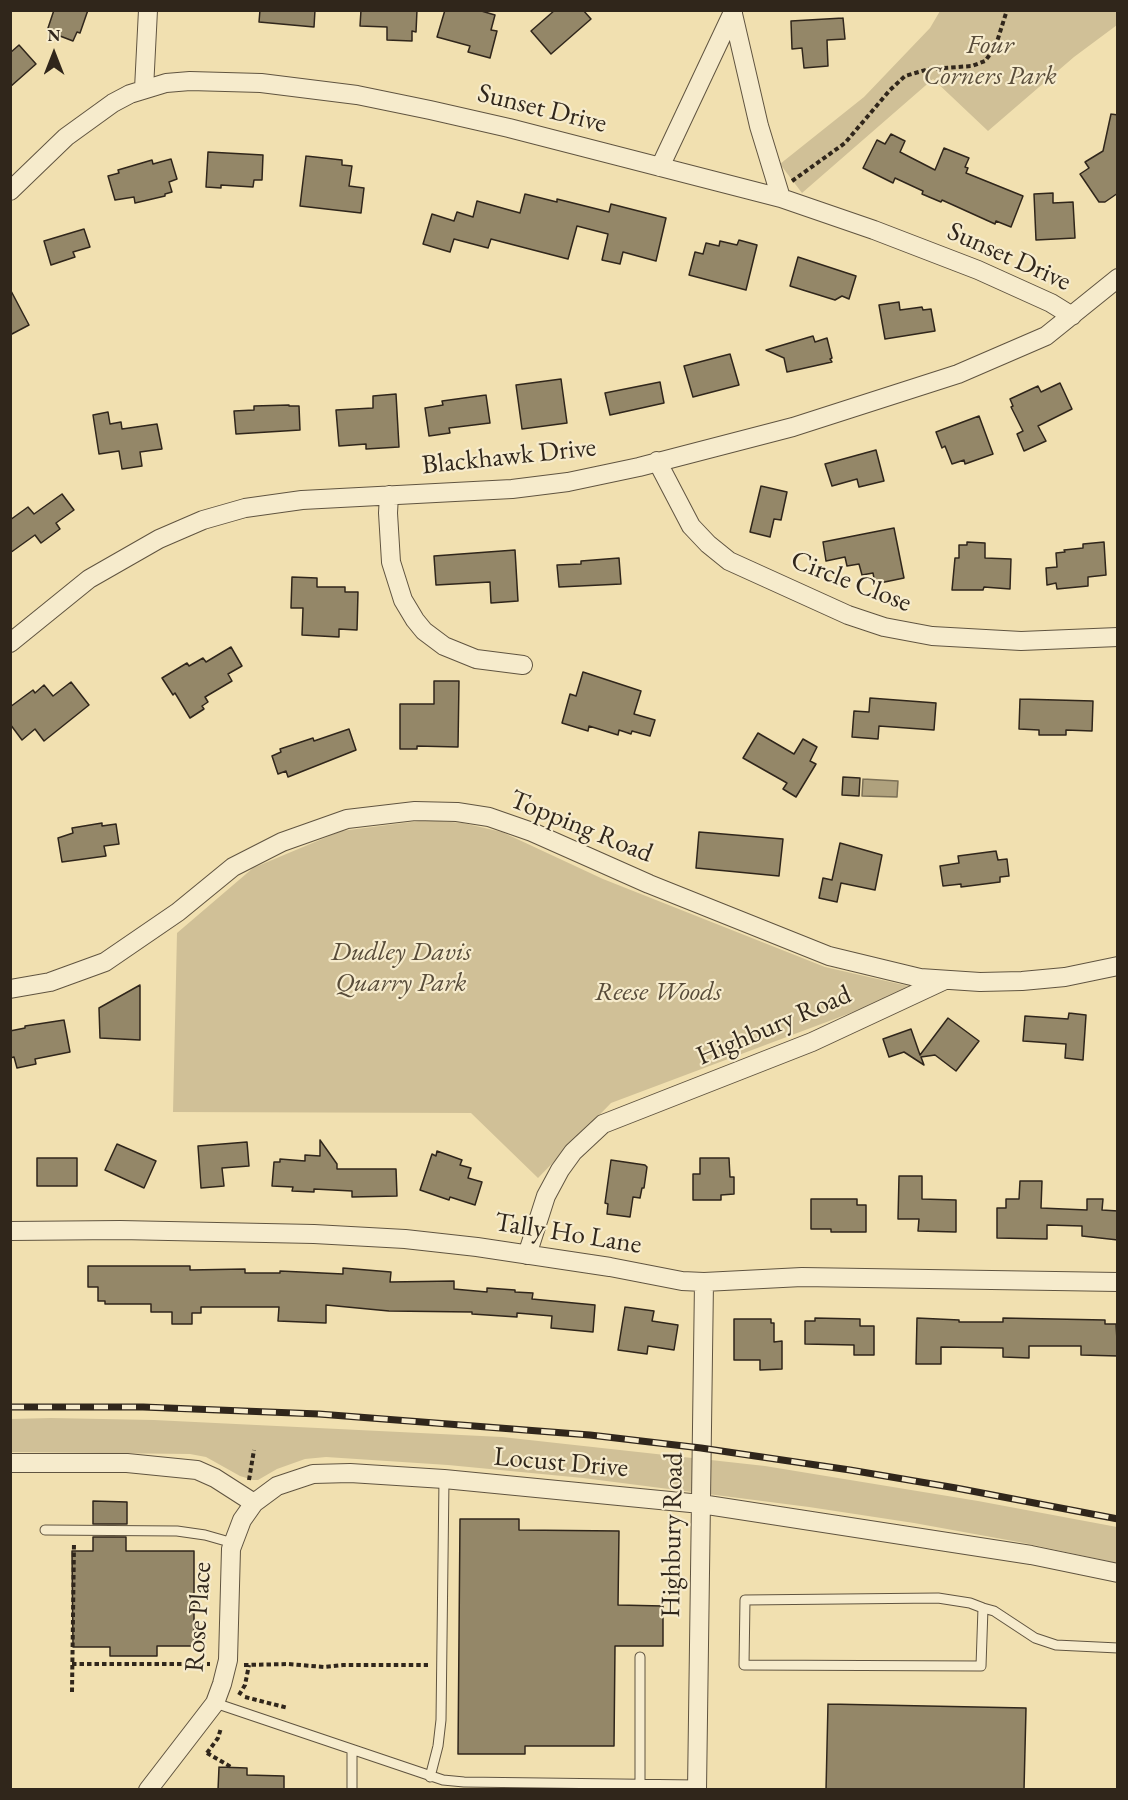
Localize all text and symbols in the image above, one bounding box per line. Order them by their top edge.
north arrow [24,24,84,84]
text: N [48,25,60,46]
park label: Four Corners Park [923,30,1057,93]
street label: Sunset Drive [474,77,610,141]
street label: Sunset Drive [942,215,1076,299]
street label: Blackhawk Drive [420,432,598,482]
street label: Circle Close [786,544,916,620]
street label: Topping Road [505,784,657,870]
park label: Dudley Davis Quarry Park [331,937,471,1000]
park label: Reese Woods [595,977,721,1009]
street label: Highbury Road [692,979,856,1073]
street label: Tally Ho Lane [492,1206,644,1262]
street label: Locust Drive [493,1441,629,1485]
street label: Highbury Road [655,1452,691,1618]
street label: Rose Place [179,1561,219,1673]

